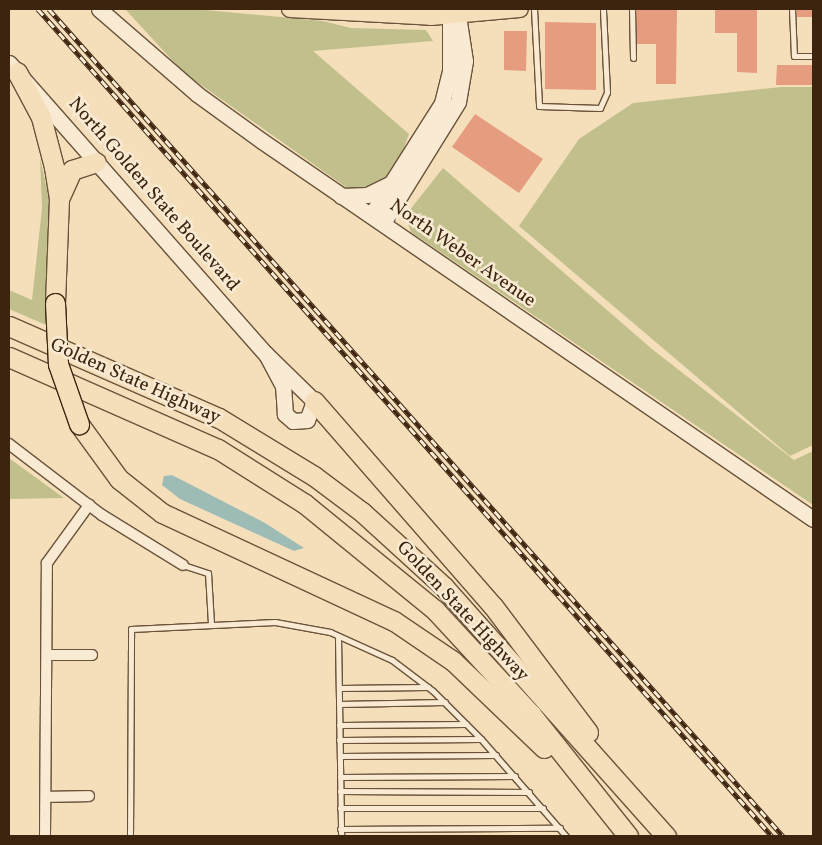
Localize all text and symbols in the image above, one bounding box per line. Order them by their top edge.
street label: North Golden State Boulevard [63,93,243,297]
street label: North Weber Avenue [384,195,540,313]
street label: Golden State Highway [46,334,224,430]
street label: Golden State Highway [391,537,533,687]

